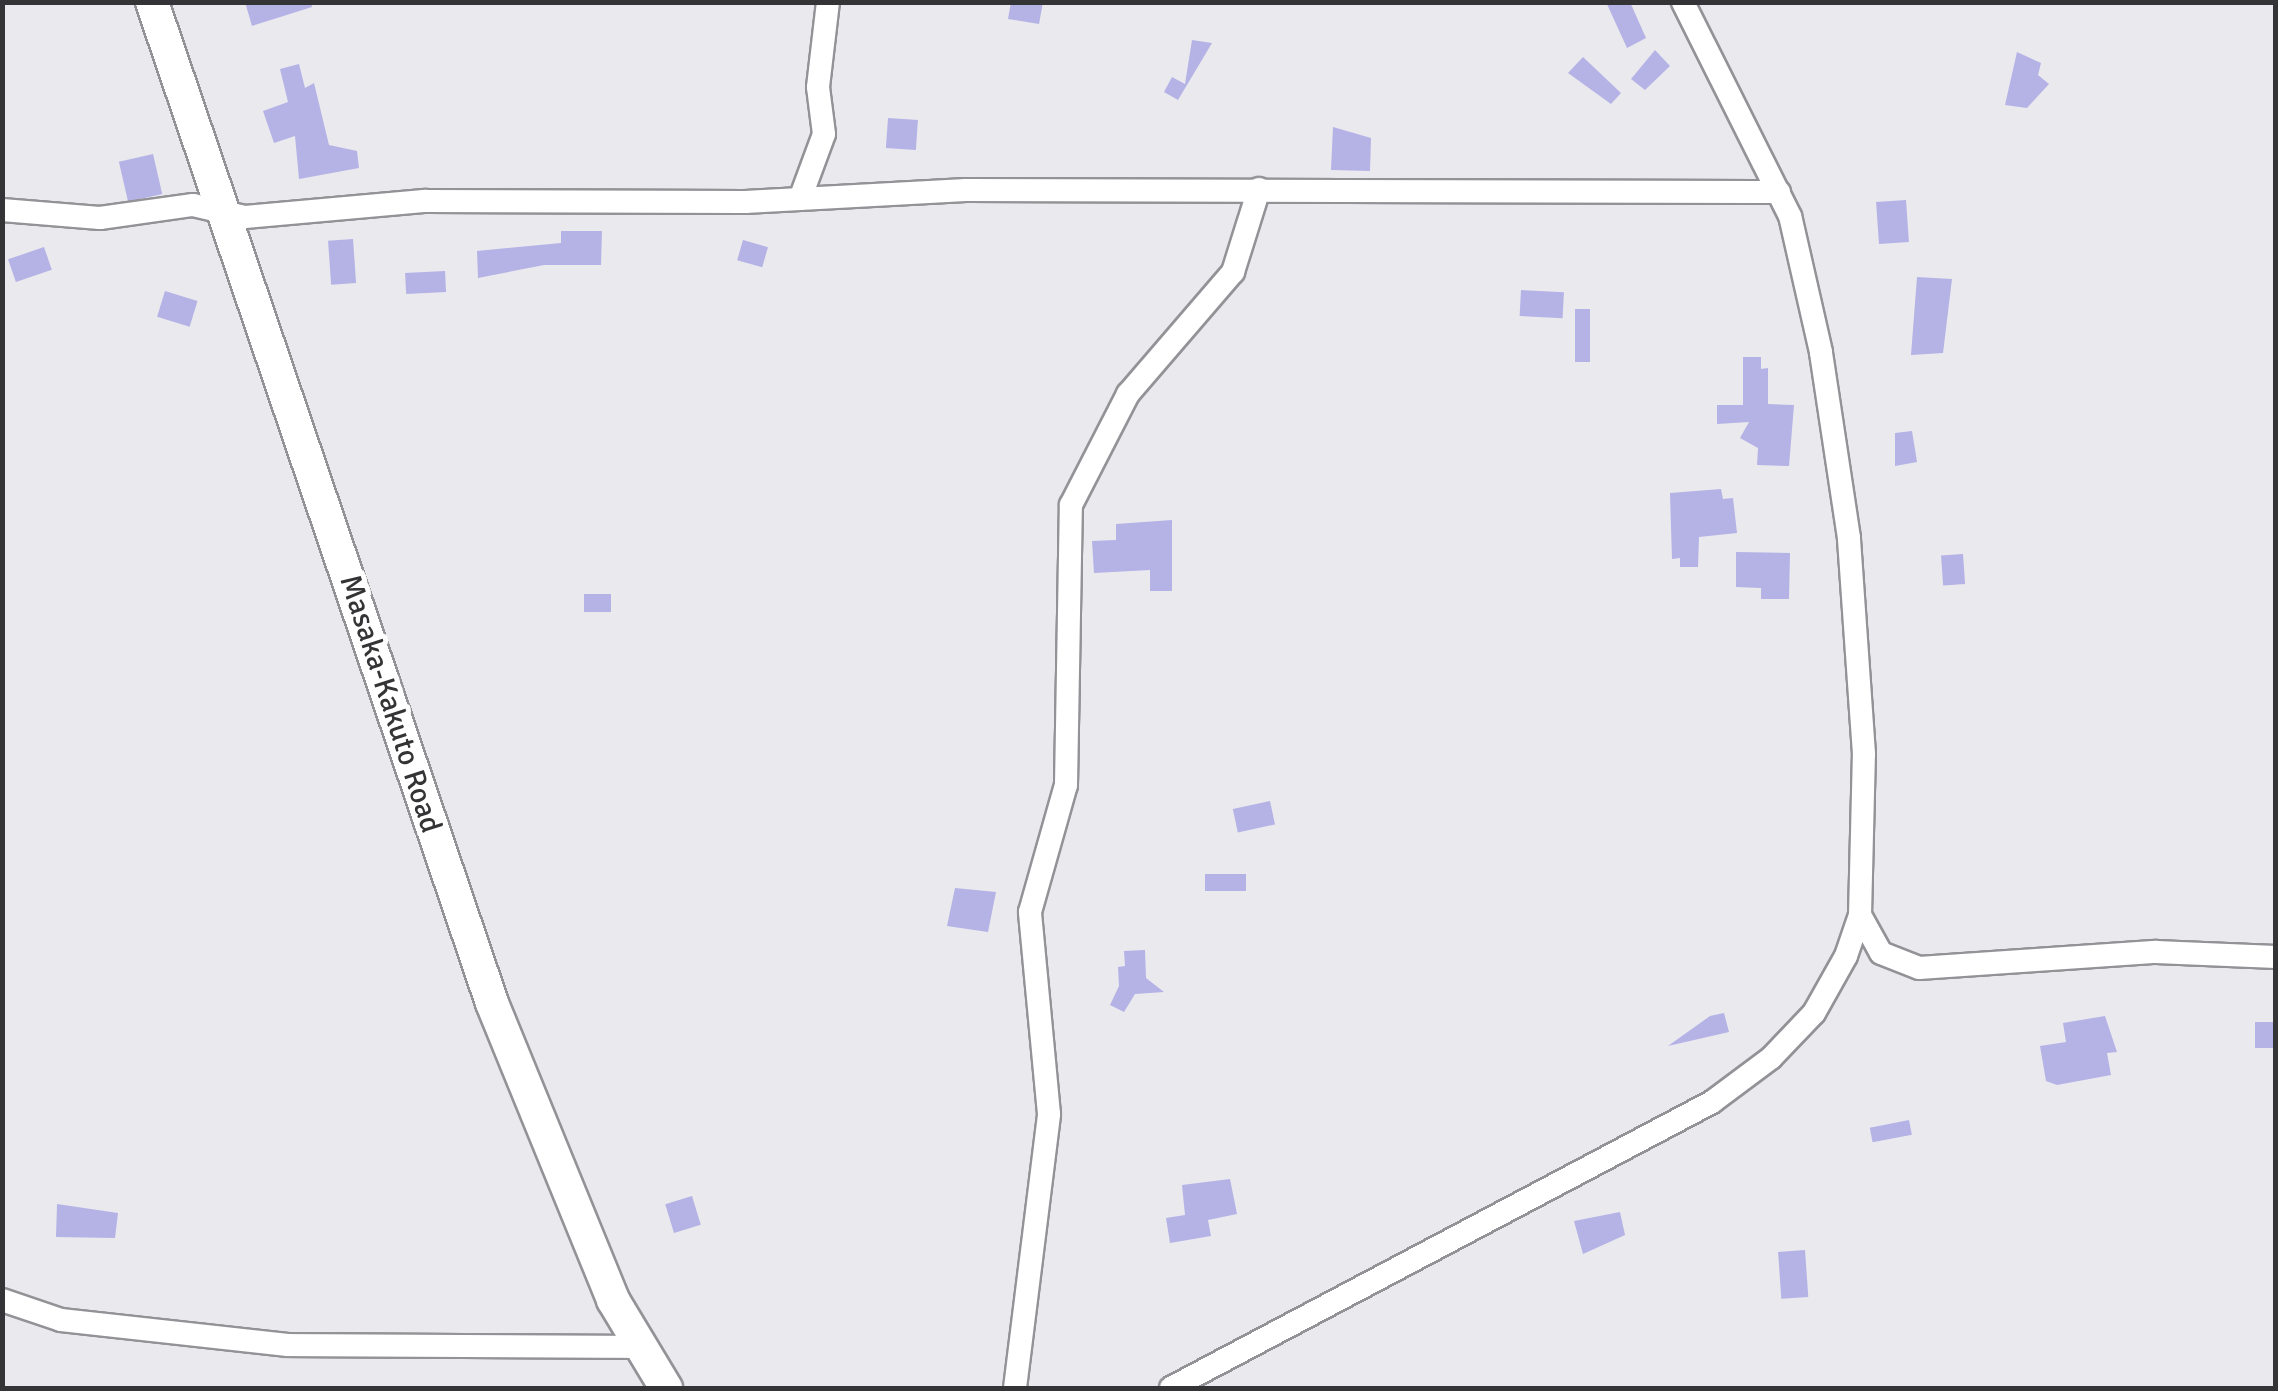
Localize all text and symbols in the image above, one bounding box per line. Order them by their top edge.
street label: Masaka-Kakuto Road [331,570,449,838]

